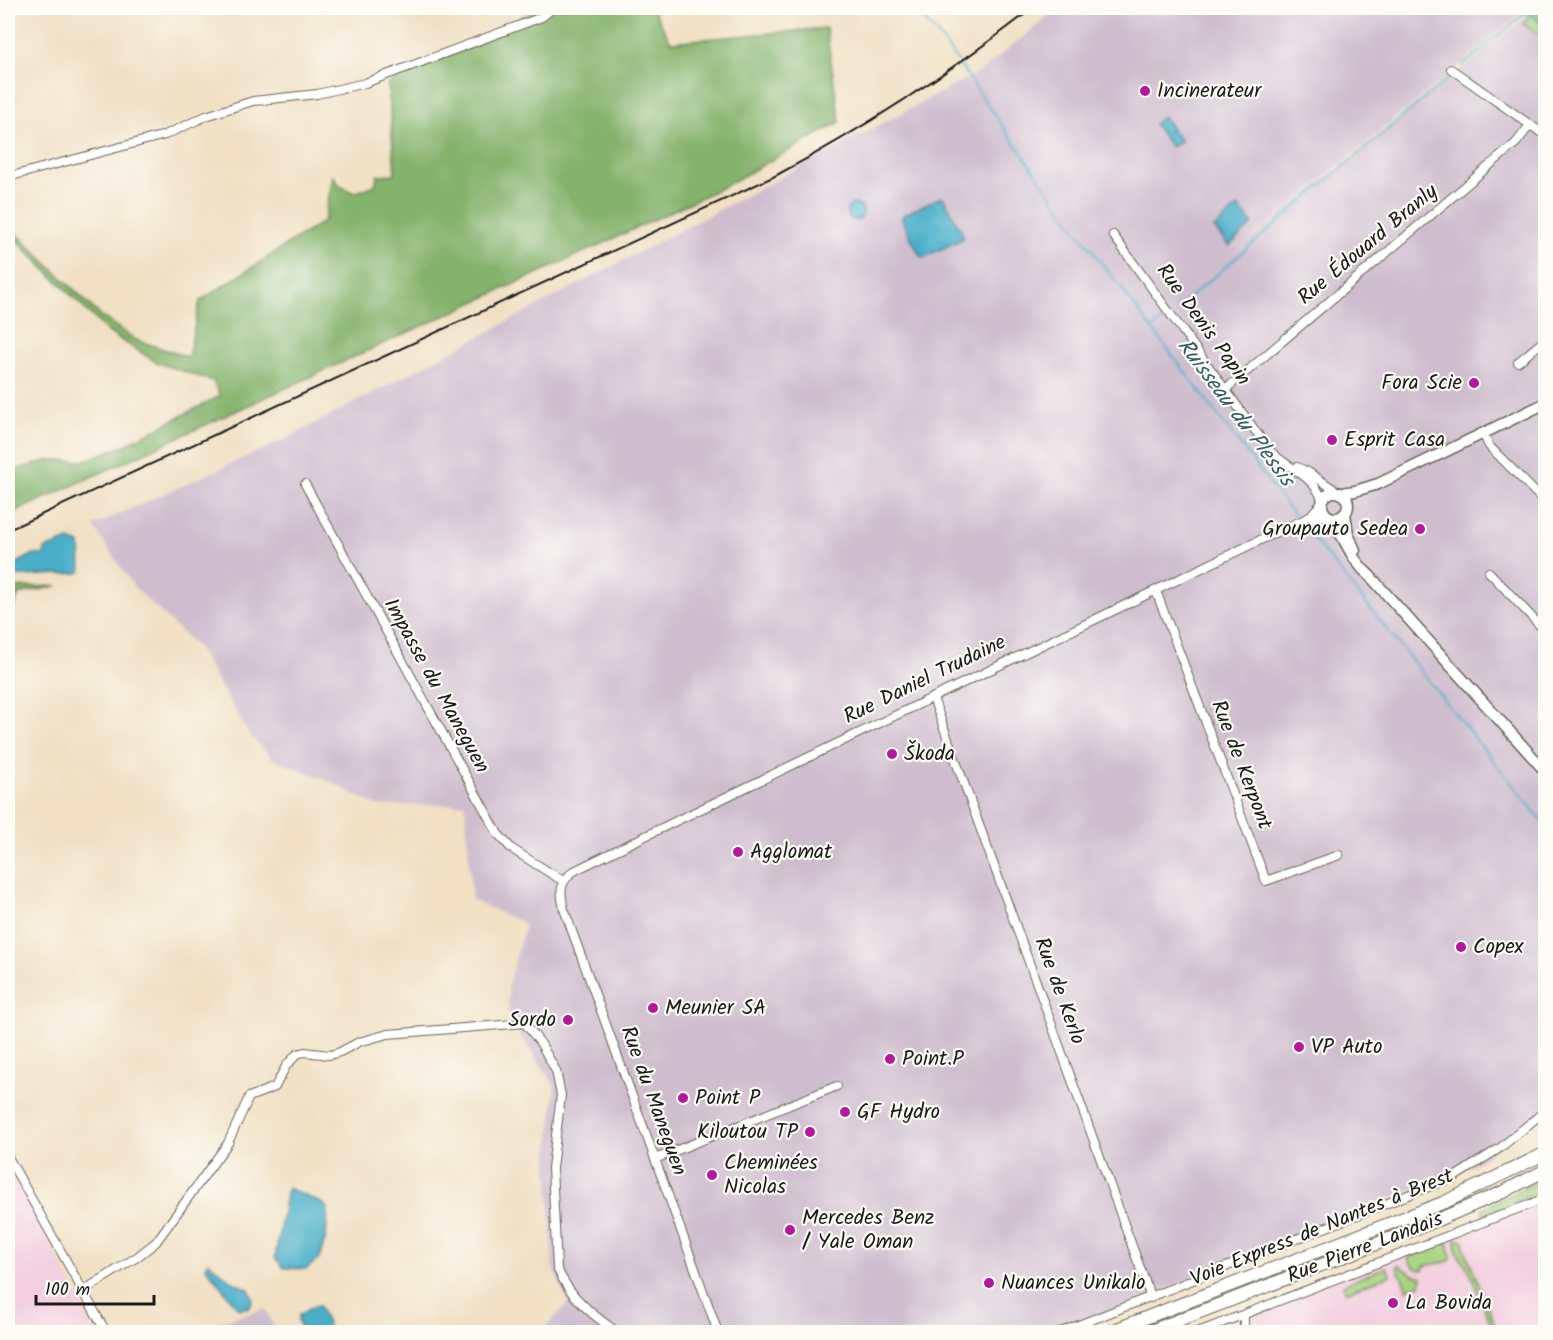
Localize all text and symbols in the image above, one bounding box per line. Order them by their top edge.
place label: Incinerateur [1157,75,1262,108]
marker: Incinerateur [1138,84,1152,98]
street label: Rue Édouard Branly [1290,176,1446,314]
street label: Rue Denis Papin [1147,257,1259,393]
water label: Ruisseau du Plessis [1167,331,1304,497]
place label: Fora Scie [1381,367,1463,400]
marker: Fora Scie [1467,376,1481,390]
place label: Esprit Casa [1344,424,1445,457]
marker: Esprit Casa [1325,433,1339,447]
place label: Groupauto Sedea [1262,513,1408,546]
marker: Groupauto Sedea [1413,522,1427,536]
street label: Impasse du Maneguen [374,592,498,780]
street label: Rue Daniel Trudaine [838,626,1012,734]
street label: Rue de Kerpont [1201,695,1281,835]
place label: Škoda [904,738,955,771]
marker: Škoda [885,747,899,761]
place label: Agglomat [750,836,833,869]
marker: Agglomat [731,845,745,859]
place label: Copex [1473,931,1525,964]
street label: Rue de Kerlo [1024,933,1094,1049]
marker: Copex [1454,940,1468,954]
place label: Meunier SA [665,992,766,1025]
marker: Meunier SA [646,1001,660,1015]
place label: Sordo [508,1004,556,1037]
marker: Sordo [561,1013,575,1027]
street label: Rue du Maneguen [611,1022,695,1180]
place label: VP Auto [1311,1031,1383,1064]
marker: VP Auto [1292,1040,1306,1054]
place label: Point.P [902,1043,964,1076]
marker: Point.P [883,1052,897,1066]
place label: Point P [695,1082,761,1115]
marker: Point P [676,1091,690,1105]
place label: GF Hydro [857,1096,940,1129]
marker: GF Hydro [838,1105,852,1119]
place label: Kiloutou TP [697,1116,799,1149]
marker: Kiloutou TP [803,1125,817,1139]
place label: Cheminées Nicolas [724,1147,818,1204]
street label: Voie Express de Nantes à Brest [1185,1160,1459,1296]
marker: Cheminées Nicolas [705,1168,719,1182]
place label: Mercedes Benz / Yale Oman [802,1202,934,1259]
street label: Rue Pierre Landais [1282,1203,1448,1293]
marker: Mercedes Benz / Yale Oman [783,1223,797,1237]
place label: Nuances Unikalo [1001,1267,1146,1300]
scale bar [36,1268,154,1306]
text: 100 m [45,1276,90,1305]
marker: Nuances Unikalo [982,1276,996,1290]
place label: La Bovida [1405,1287,1492,1320]
marker: La Bovida [1386,1296,1400,1310]

